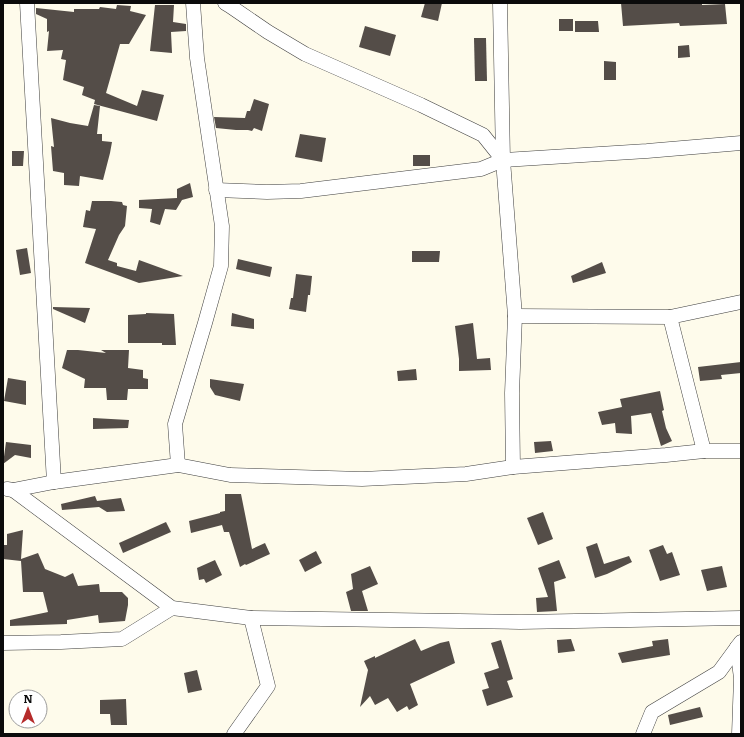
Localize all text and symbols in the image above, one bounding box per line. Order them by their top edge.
north arrow [8,689,48,729]
text: N [23,690,33,706]

